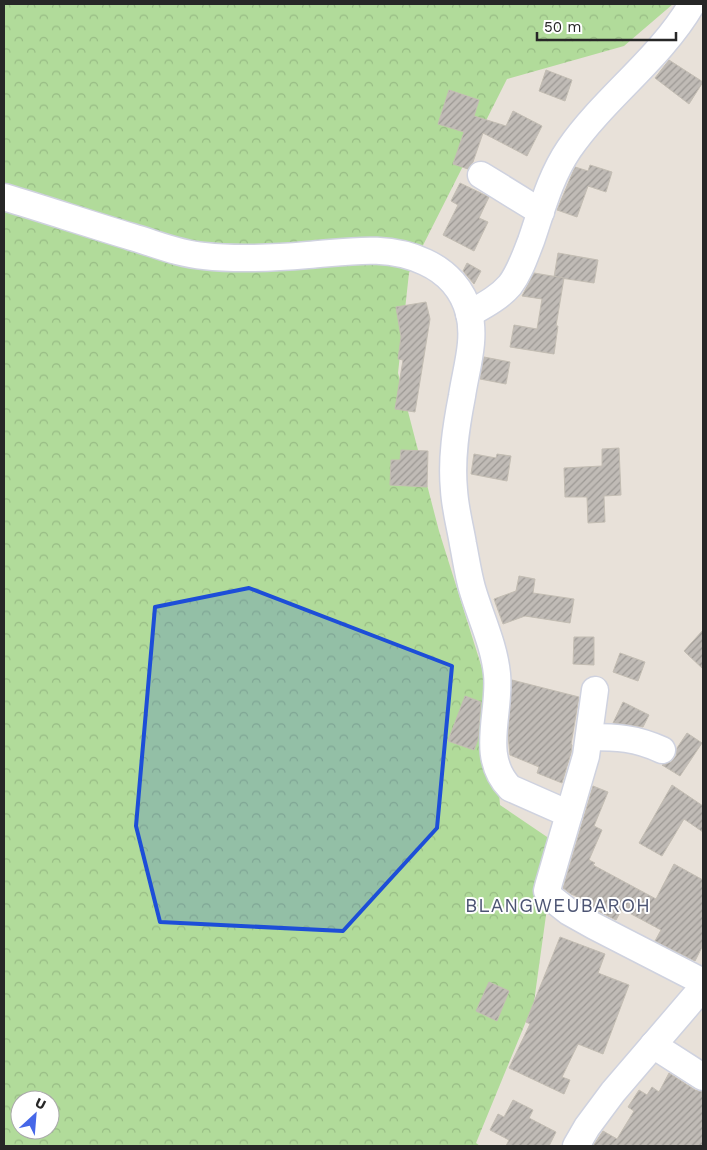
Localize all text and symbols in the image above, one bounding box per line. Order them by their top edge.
scale bar [537,10,676,42]
text: 50 m [544,18,581,36]
district label: BLANGWEUBAROH [465,894,651,917]
north arrow [10,1090,60,1140]
text: U [33,1094,49,1113]

